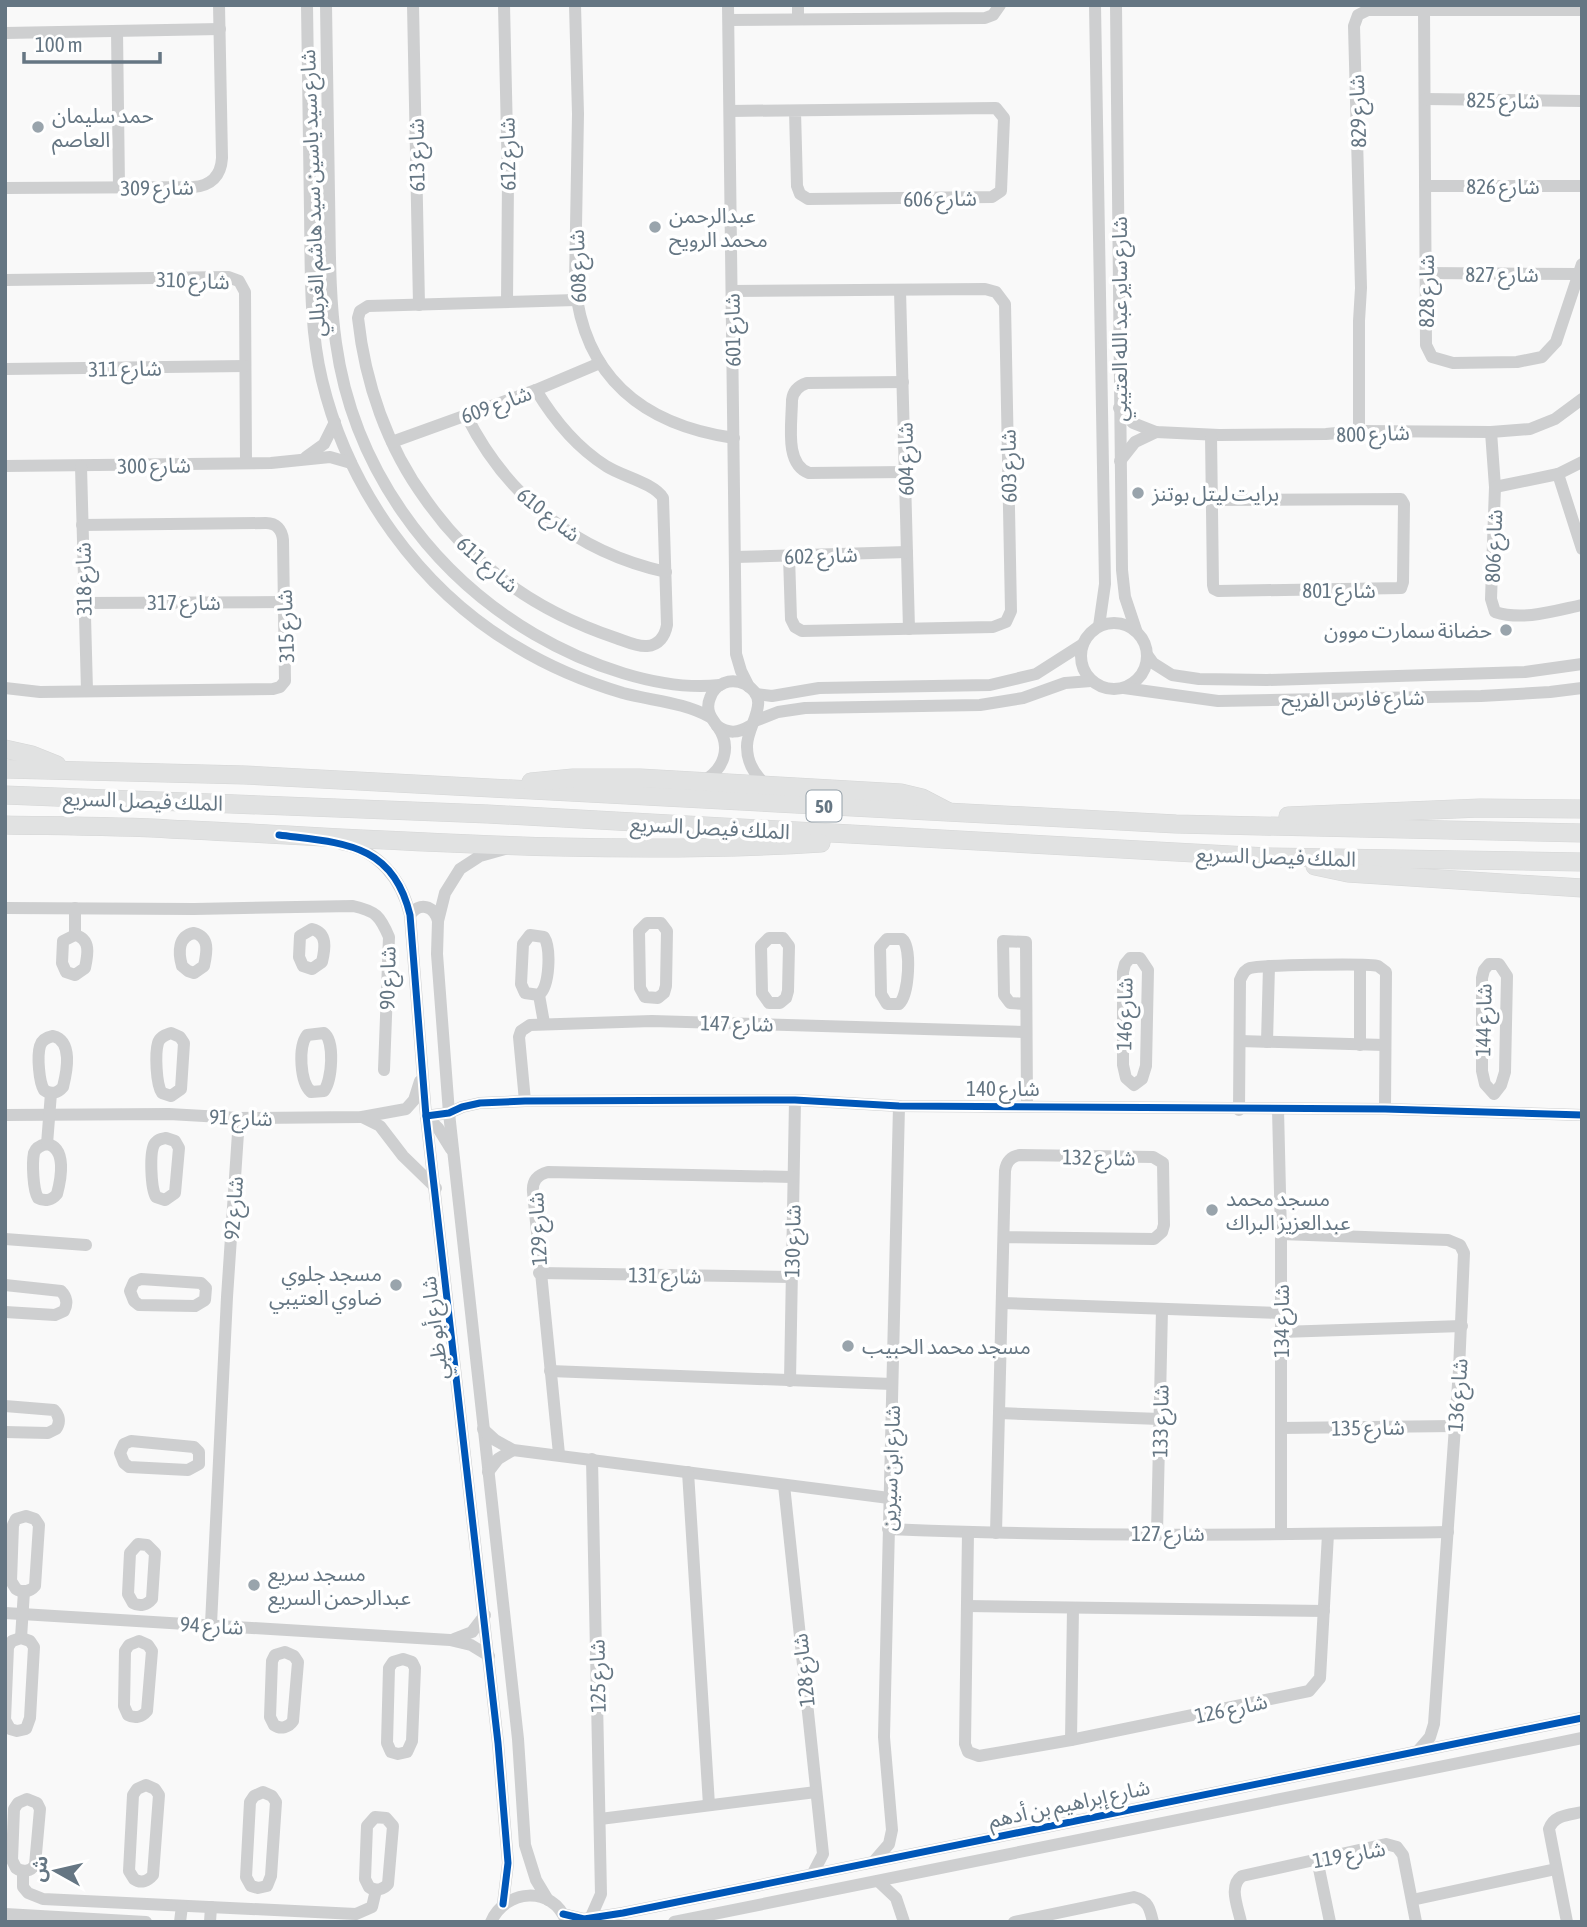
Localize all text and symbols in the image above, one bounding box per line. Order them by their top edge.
scale bar [24,21,161,65]
text: 100 m [35,32,83,56]
street label: شارع سيد ياسين سيد هاشم الغربللي [295,49,334,337]
street label: شارع 829 [1344,74,1374,148]
street label: شارع 825 [1466,87,1540,117]
place label: حمد سليمان العاصم [52,103,154,155]
street label: شارع 612 [494,117,524,191]
street label: شارع 613 [403,118,433,192]
marker: حمد سليمان العاصم [30,119,46,135]
street label: شارع 309 [120,174,194,204]
street label: شارع 826 [1466,174,1540,202]
street label: شارع 606 [903,185,977,215]
place label: عبدالرحمن محمد الرويح [669,203,768,255]
street label: شارع ساير عبد الله العتيبي [1107,216,1136,422]
marker: عبدالرحمن محمد الرويح [647,219,663,235]
street label: شارع 608 [564,229,594,303]
street label: شارع 828 [1414,254,1442,328]
street label: شارع 827 [1465,262,1539,290]
street label: شارع 310 [156,267,230,297]
street label: شارع 601 [719,293,749,367]
street label: شارع 311 [88,355,162,385]
street label: شارع 609 [457,380,536,432]
street label: شارع 800 [1336,420,1410,450]
street label: شارع 604 [892,422,922,496]
street label: شارع 603 [995,429,1025,503]
street label: شارع 300 [117,452,191,482]
place label: برايت ليتل بوتنز [1151,481,1279,506]
street label: شارع 610 [510,482,585,549]
marker: برايت ليتل بوتنز [1130,485,1146,501]
street label: شارع 806 [1480,509,1510,583]
street label: شارع 611 [450,531,524,600]
street label: شارع 318 [70,542,100,616]
street label: شارع 602 [784,542,858,572]
street label: شارع 801 [1302,578,1376,606]
street label: شارع 315 [272,589,302,663]
street label: شارع 317 [147,590,221,618]
place label: حضانة سمارت موون [1324,618,1492,643]
marker: حضانة سمارت موون [1498,622,1514,638]
street label: شارع فارس الفريح [1281,685,1425,715]
street label: الملك فيصل السريع [63,785,223,819]
road number: 50 [806,790,842,821]
street label: الملك فيصل السريع [629,811,790,847]
street label: الملك فيصل السريع [1196,841,1356,875]
street label: شارع 90 [374,946,404,1010]
street label: شارع 146 [1111,977,1141,1051]
street label: شارع 144 [1470,983,1500,1057]
street label: شارع 147 [700,1010,774,1040]
street label: شارع 140 [966,1076,1040,1104]
street label: شارع 91 [209,1104,273,1134]
street label: شارع 132 [1062,1144,1136,1174]
street label: شارع 92 [219,1175,251,1241]
place label: مسجد محمد عبدالعزيز البراك [1226,1186,1350,1235]
street label: شارع 129 [523,1191,555,1266]
marker: مسجد محمد عبدالعزيز البراك [1204,1202,1220,1218]
street label: شارع 130 [779,1204,809,1278]
place label: مسجد جلوي ضاوي العتيبي [269,1261,382,1314]
street label: شارع 131 [628,1262,702,1292]
street label: شارع أبو ظبي [416,1274,457,1381]
marker: مسجد جلوي ضاوي العتيبي [388,1277,404,1293]
street label: شارع 134 [1269,1284,1297,1358]
place label: مسجد محمد الحبيب [862,1334,1031,1358]
marker: مسجد محمد الحبيب [840,1338,856,1354]
street label: شارع 136 [1442,1358,1476,1433]
street label: شارع 133 [1147,1384,1177,1458]
street label: شارع ابن سيرين [876,1404,908,1532]
street label: شارع 135 [1331,1414,1405,1444]
street label: شارع 127 [1131,1521,1205,1549]
place label: مسجد سريع عبدالرحمن السريع [268,1561,411,1613]
marker: مسجد سريع عبدالرحمن السريع [246,1577,262,1593]
street label: شارع 94 [179,1611,244,1643]
street label: شارع 128 [787,1632,823,1708]
street label: شارع 125 [584,1639,614,1713]
street label: شارع 126 [1193,1689,1270,1731]
street label: شارع إبراهيم بن أدهم [986,1774,1153,1836]
north arrow [21,1836,91,1906]
street label: شارع 119 [1311,1836,1388,1876]
text: ش [26,1854,52,1883]

